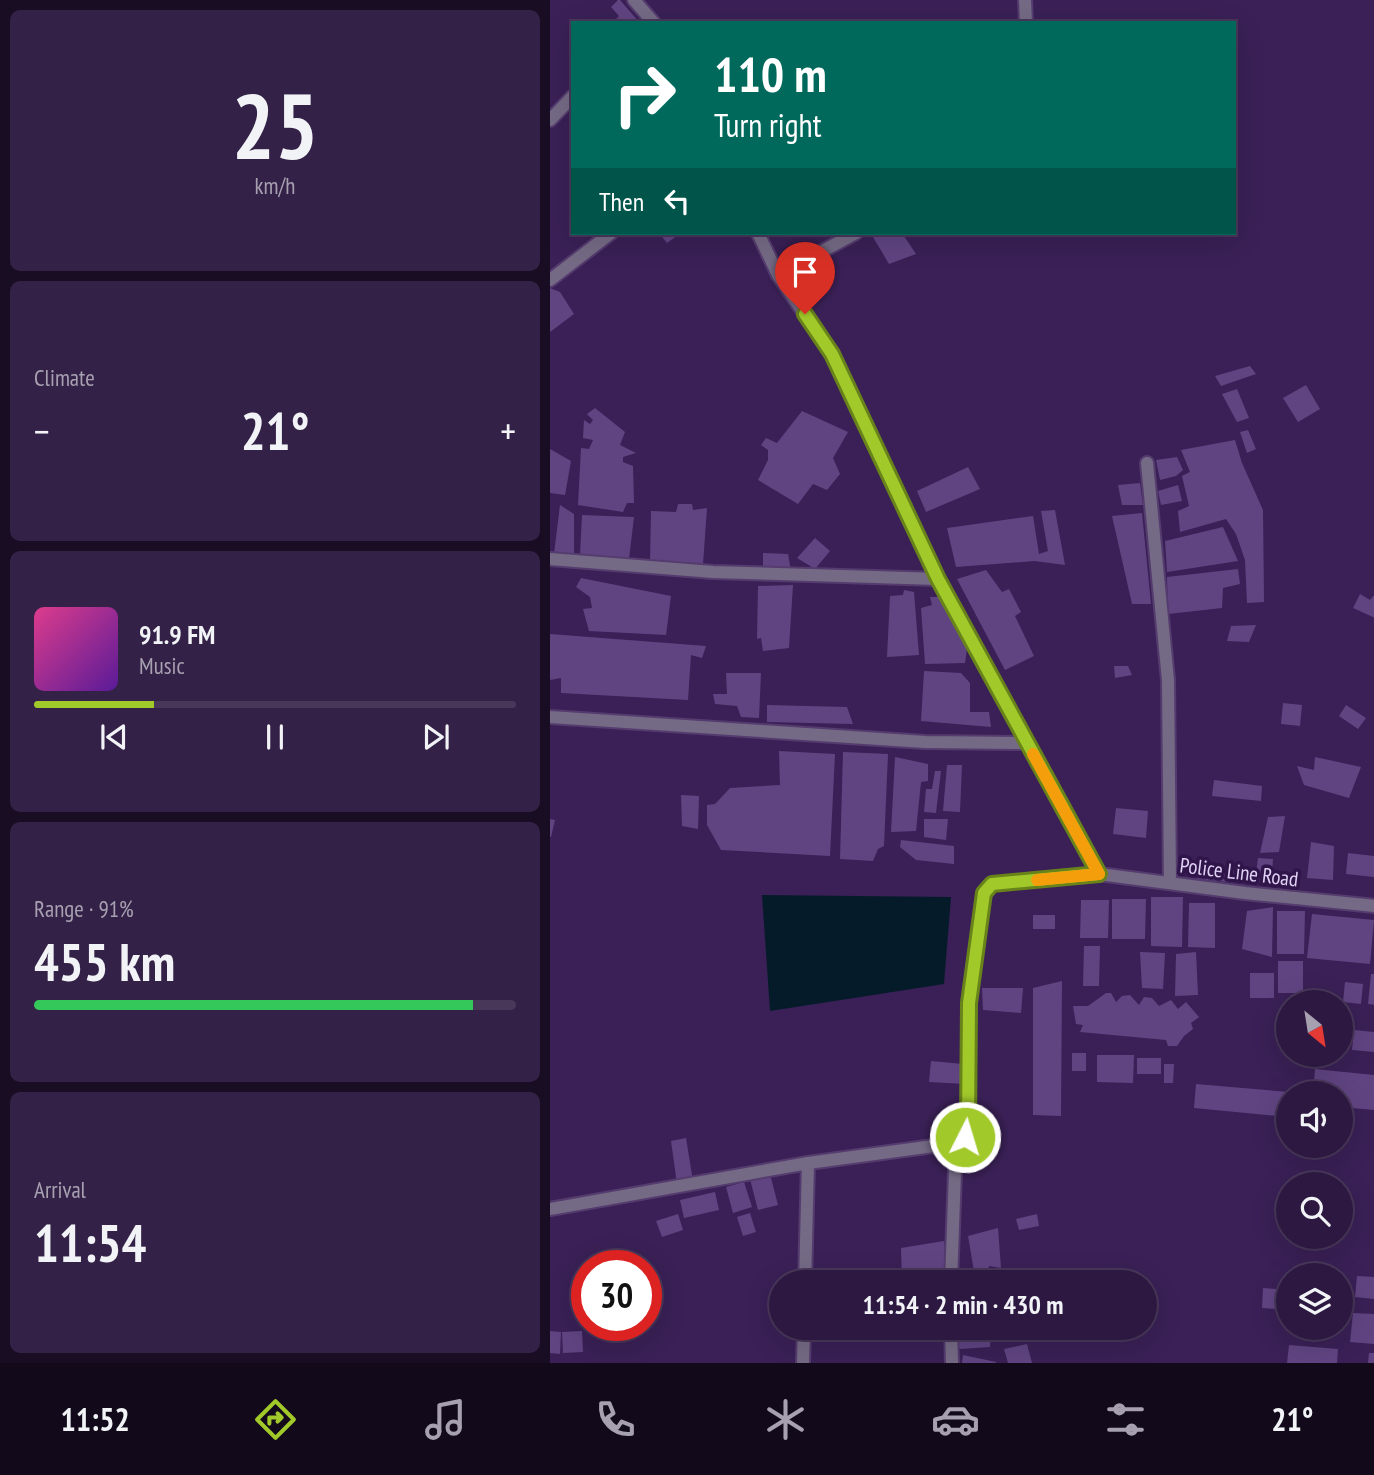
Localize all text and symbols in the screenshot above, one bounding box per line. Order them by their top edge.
text: 110 m [714,42,827,106]
icon: right [599,49,690,140]
text: 25 [232,66,319,184]
text: Turn right [714,104,822,146]
text: km/h [255,171,295,200]
icon: left [658,182,696,220]
text: Then [599,185,644,218]
pin [775,242,835,314]
icon: arrive [786,253,824,291]
text: Climate [34,363,95,392]
text: 21° [241,397,309,464]
text: − [34,406,50,455]
text: + [500,406,516,455]
text: 91.9 FM [139,618,215,651]
text: Music [139,651,185,680]
icon: previous [95,718,133,756]
icon: pause [256,718,294,756]
icon: next [417,718,455,756]
street label: Police Line Road [1178,851,1300,893]
text: Range · 91% [34,894,134,923]
text: 455 km [34,928,175,995]
north arrow [1276,990,1353,1068]
map controls [1276,990,1353,1340]
button: sound [1276,1081,1353,1158]
position arrow [928,1100,1002,1174]
button: search [1276,1172,1353,1249]
text: Arrival [34,1175,86,1204]
text: 11:54 [34,1209,146,1276]
speed limit sign: 30 [571,1250,662,1341]
button: layers [1276,1263,1353,1340]
text: 11:54 · 2 min · 430 m [863,1288,1063,1321]
icon: directions [251,1395,300,1444]
icon: music [421,1395,470,1444]
icon: phone [591,1395,640,1444]
icon: climate [761,1395,810,1444]
icon: car [931,1395,980,1444]
icon: filters [1101,1395,1150,1444]
text: 11:52 [61,1398,130,1440]
text: 21° [1271,1398,1313,1440]

